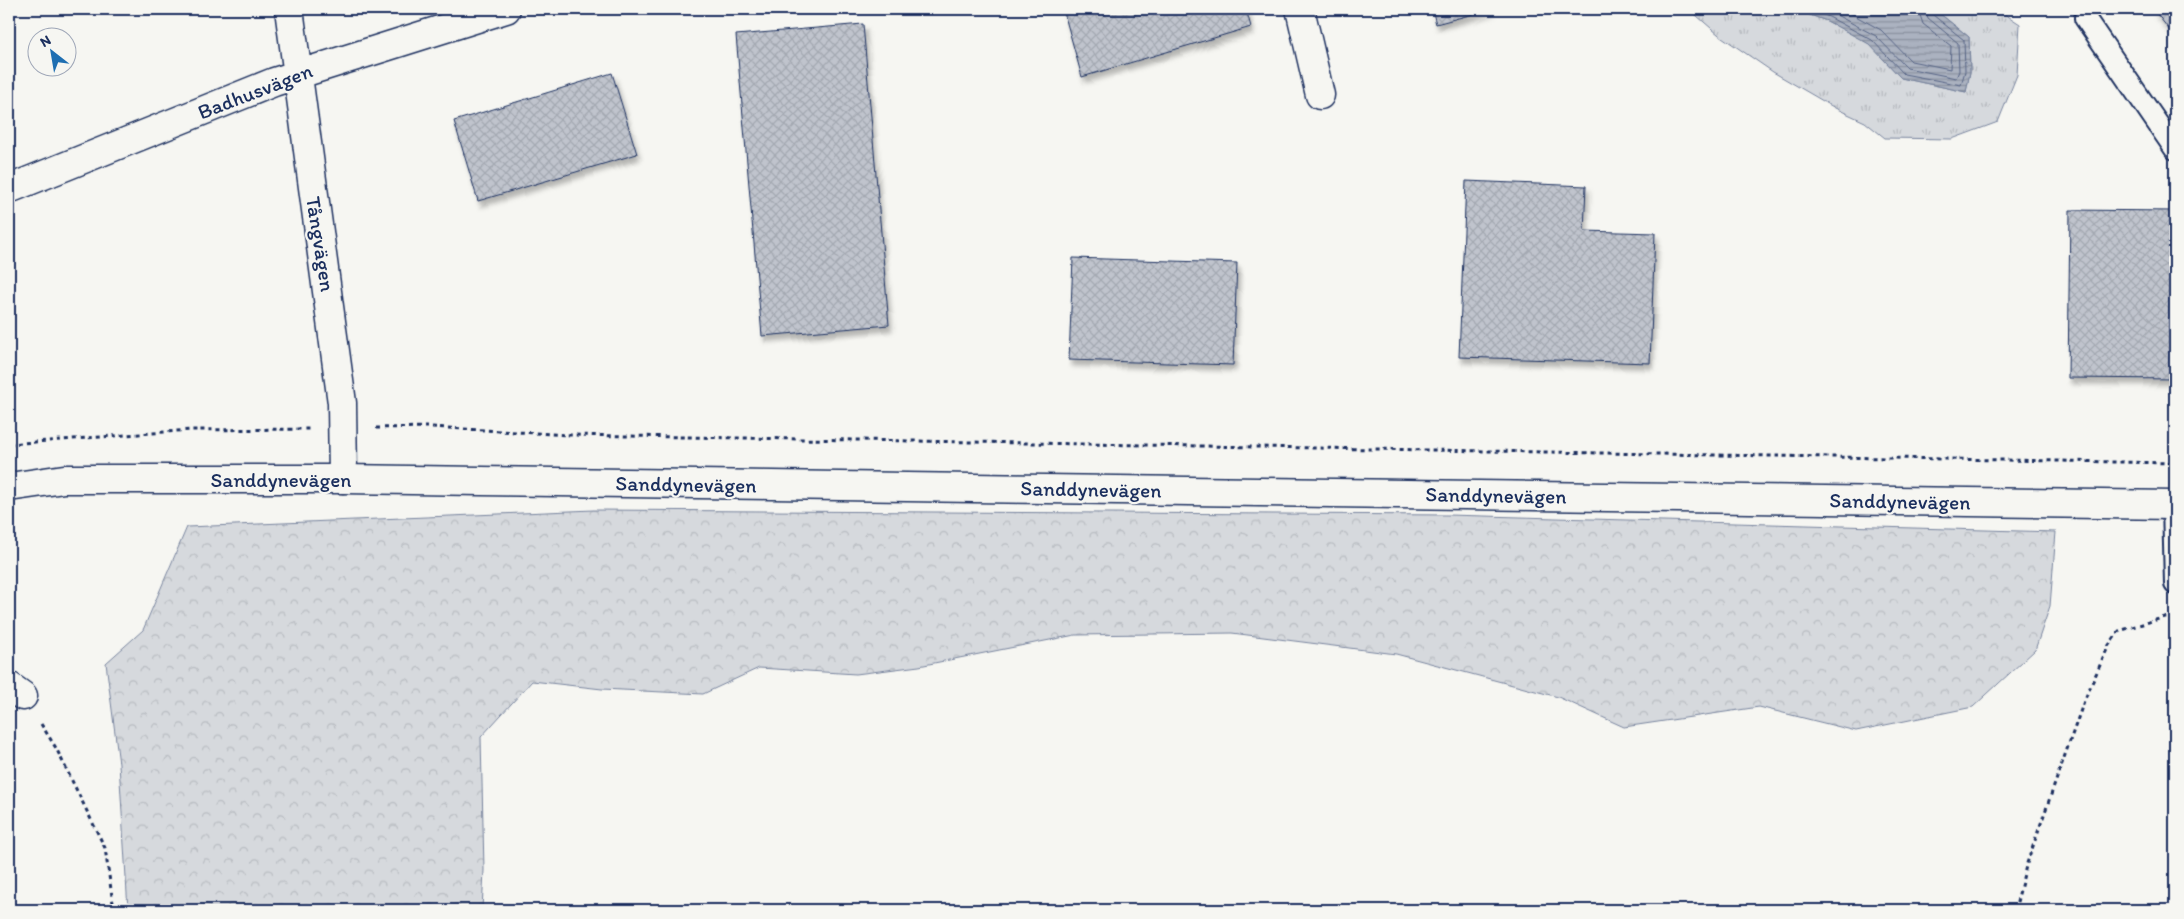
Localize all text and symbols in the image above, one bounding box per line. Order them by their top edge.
north arrow [28,28,78,78]
text: N [37,32,54,51]
street label: Badhusvägen [194,58,316,124]
street label: Tångvägen [301,195,341,293]
street label: Sanddynevägen [210,467,352,492]
street label: Sanddynevägen [615,470,757,498]
street label: Sanddynevägen [1020,475,1162,503]
street label: Sanddynevägen [1425,481,1567,509]
street label: Sanddynevägen [1829,487,1971,515]

